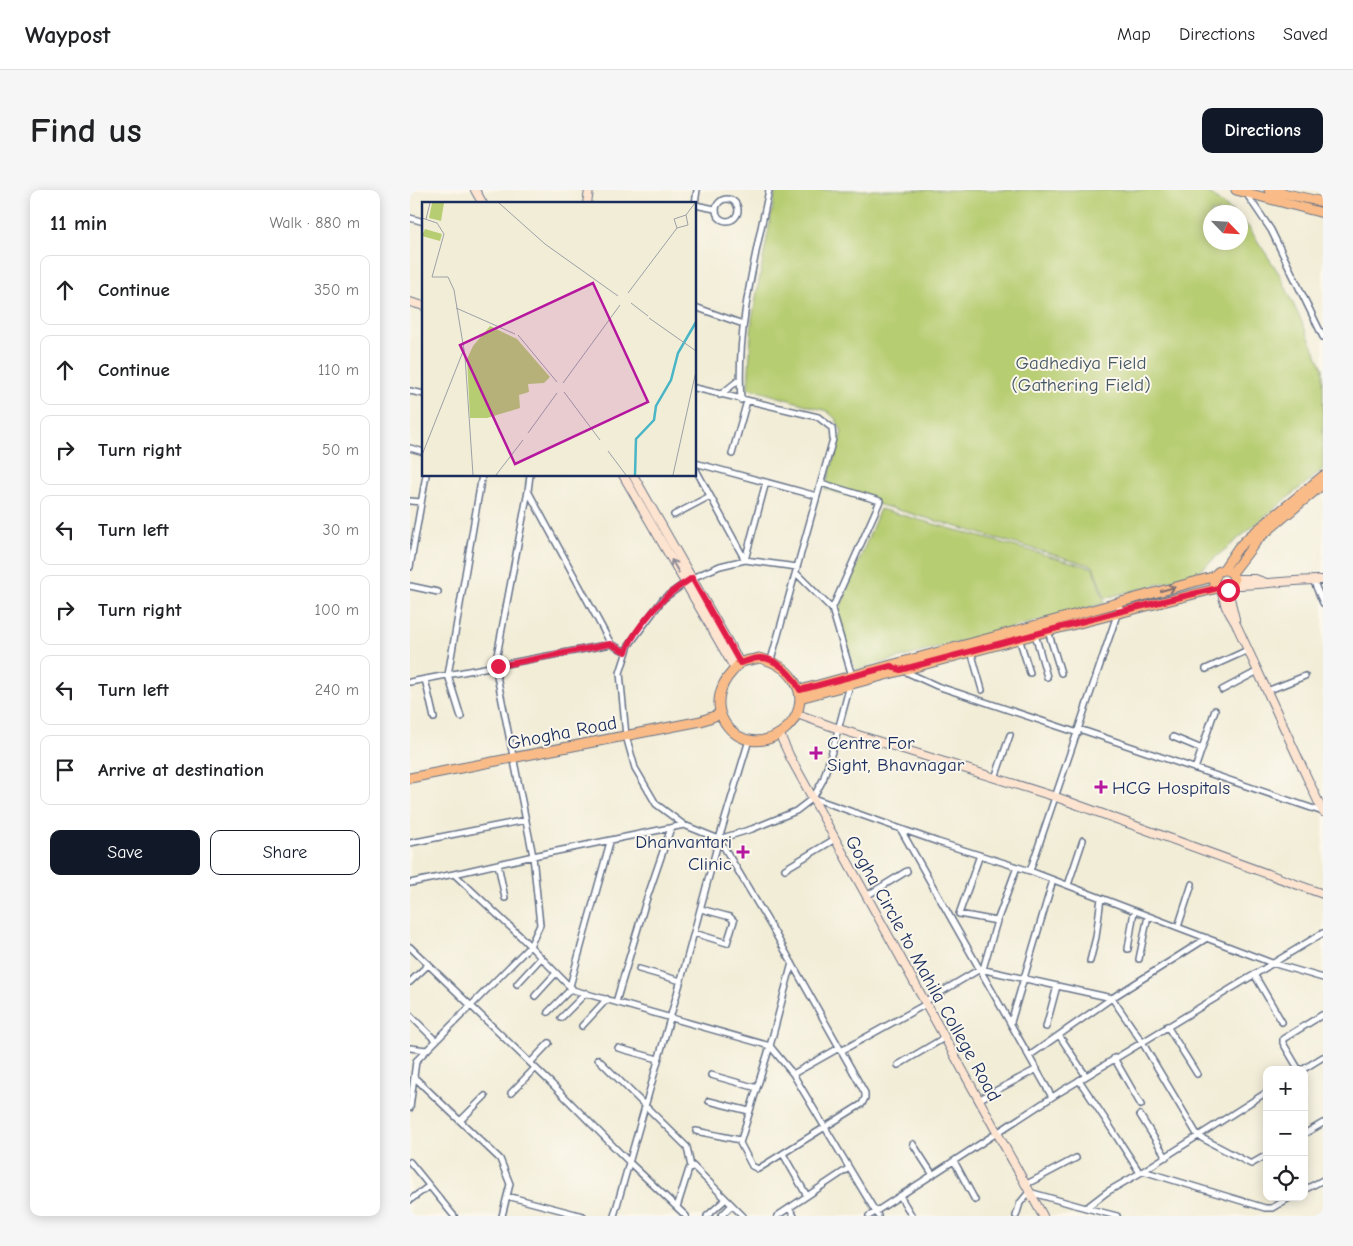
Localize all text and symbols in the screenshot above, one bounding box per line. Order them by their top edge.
text: Waypost [25,21,110,49]
text: Map [1117,24,1151,45]
text: Directions [1179,24,1255,45]
text: Saved [1283,24,1328,45]
button: Directions [1202,108,1323,153]
text: Find us [30,110,142,151]
inset map [422,202,696,476]
north arrow [1203,205,1248,250]
text: 11 min [50,211,107,235]
text: Walk · 880 m [269,214,360,232]
icon: ahead [51,276,79,304]
text: Continue [98,279,170,301]
text: 350 m [314,281,359,299]
park label: Gadhediya Field (Gathering Field) [1011,352,1151,396]
icon: ahead [51,356,79,384]
text: Continue [98,359,170,381]
text: 110 m [318,361,359,379]
icon: right [51,436,79,464]
text: Turn right [98,439,182,461]
text: 50 m [322,441,359,459]
icon: left [51,516,79,544]
text: Turn left [98,519,169,541]
text: 30 m [323,521,359,539]
one-way arrow [670,559,680,574]
route start [1217,579,1240,602]
one-way arrow [1160,584,1176,594]
icon: right [51,596,79,624]
text: Turn right [98,599,182,621]
text: 100 m [315,601,359,619]
route end [487,655,510,678]
icon: left [51,676,79,704]
text: Turn left [98,679,169,701]
text: 240 m [315,681,359,699]
street label: Ghogha Road [505,712,619,754]
place label: Centre For Sight, Bhavnagar [827,732,965,776]
marker: Centre For Sight, Bhavnagar [809,746,823,760]
icon: arrive [51,756,79,784]
text: Arrive at destination [98,759,264,781]
place label: HCG Hospitals [1112,777,1230,799]
marker: HCG Hospitals [1094,780,1108,794]
button: Save [50,830,200,875]
button: Share [210,830,360,875]
place label: Dhanvantari Clinic [635,831,732,875]
street label: Gogha Circle to Mahila College Road [841,832,1006,1105]
marker: Dhanvantari Clinic [736,845,750,859]
map controls [1263,1066,1308,1201]
button: + [1263,1066,1308,1111]
button: − [1263,1111,1308,1156]
button: locate [1263,1156,1308,1201]

